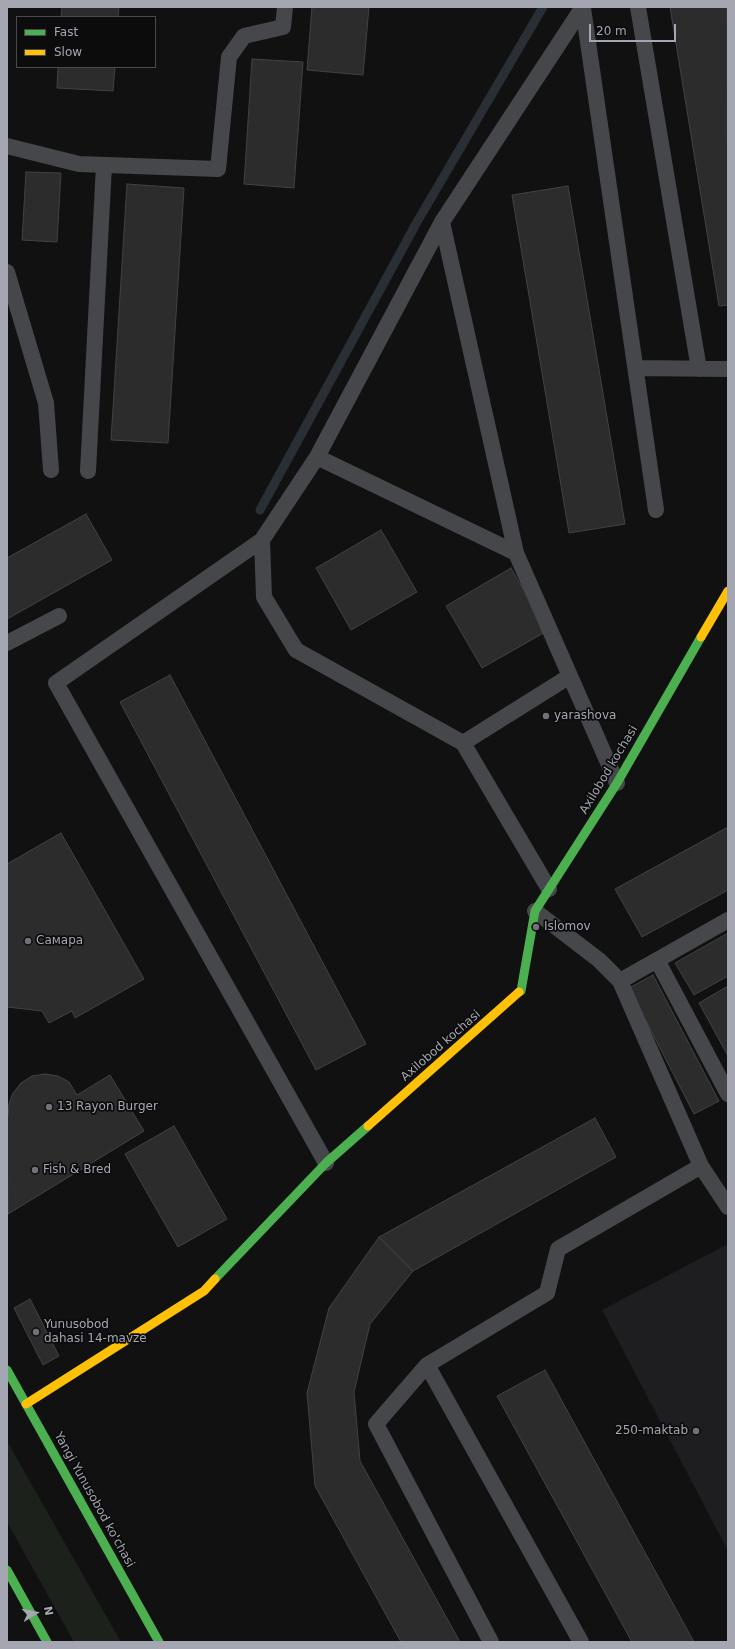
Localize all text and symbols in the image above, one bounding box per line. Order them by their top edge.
legend [16,16,156,68]
scale bar [591,16,678,42]
text: 20 m [596,24,627,38]
text: Fast [54,25,78,39]
text: Slow [54,45,82,59]
place label: yarashova [554,709,616,723]
marker: yarashova [541,711,551,721]
street label: Axilobod kochasi [577,723,641,817]
place label: Islomov [544,920,591,934]
marker: Islomov [531,922,541,932]
place label: Самара [36,934,83,948]
marker: Самара [23,936,33,946]
street label: Axilobod kochasi [398,1008,484,1084]
place label: 13 Rayon Burger [57,1100,158,1114]
marker: 13 Rayon Burger [44,1102,54,1112]
place label: Fish & Bred [43,1163,111,1177]
marker: Fish & Bred [30,1165,40,1175]
place label: Yunusobod dahasi 14-mavze [44,1318,147,1346]
marker: Yunusobod dahasi 14-mavze [31,1327,41,1337]
place label: 250-maktab [615,1424,688,1438]
marker: 250-maktab [691,1426,701,1436]
street label: Yangi Yunusobod ko'chasi [51,1430,137,1570]
north arrow [16,1593,56,1633]
text: N [41,1605,56,1616]

